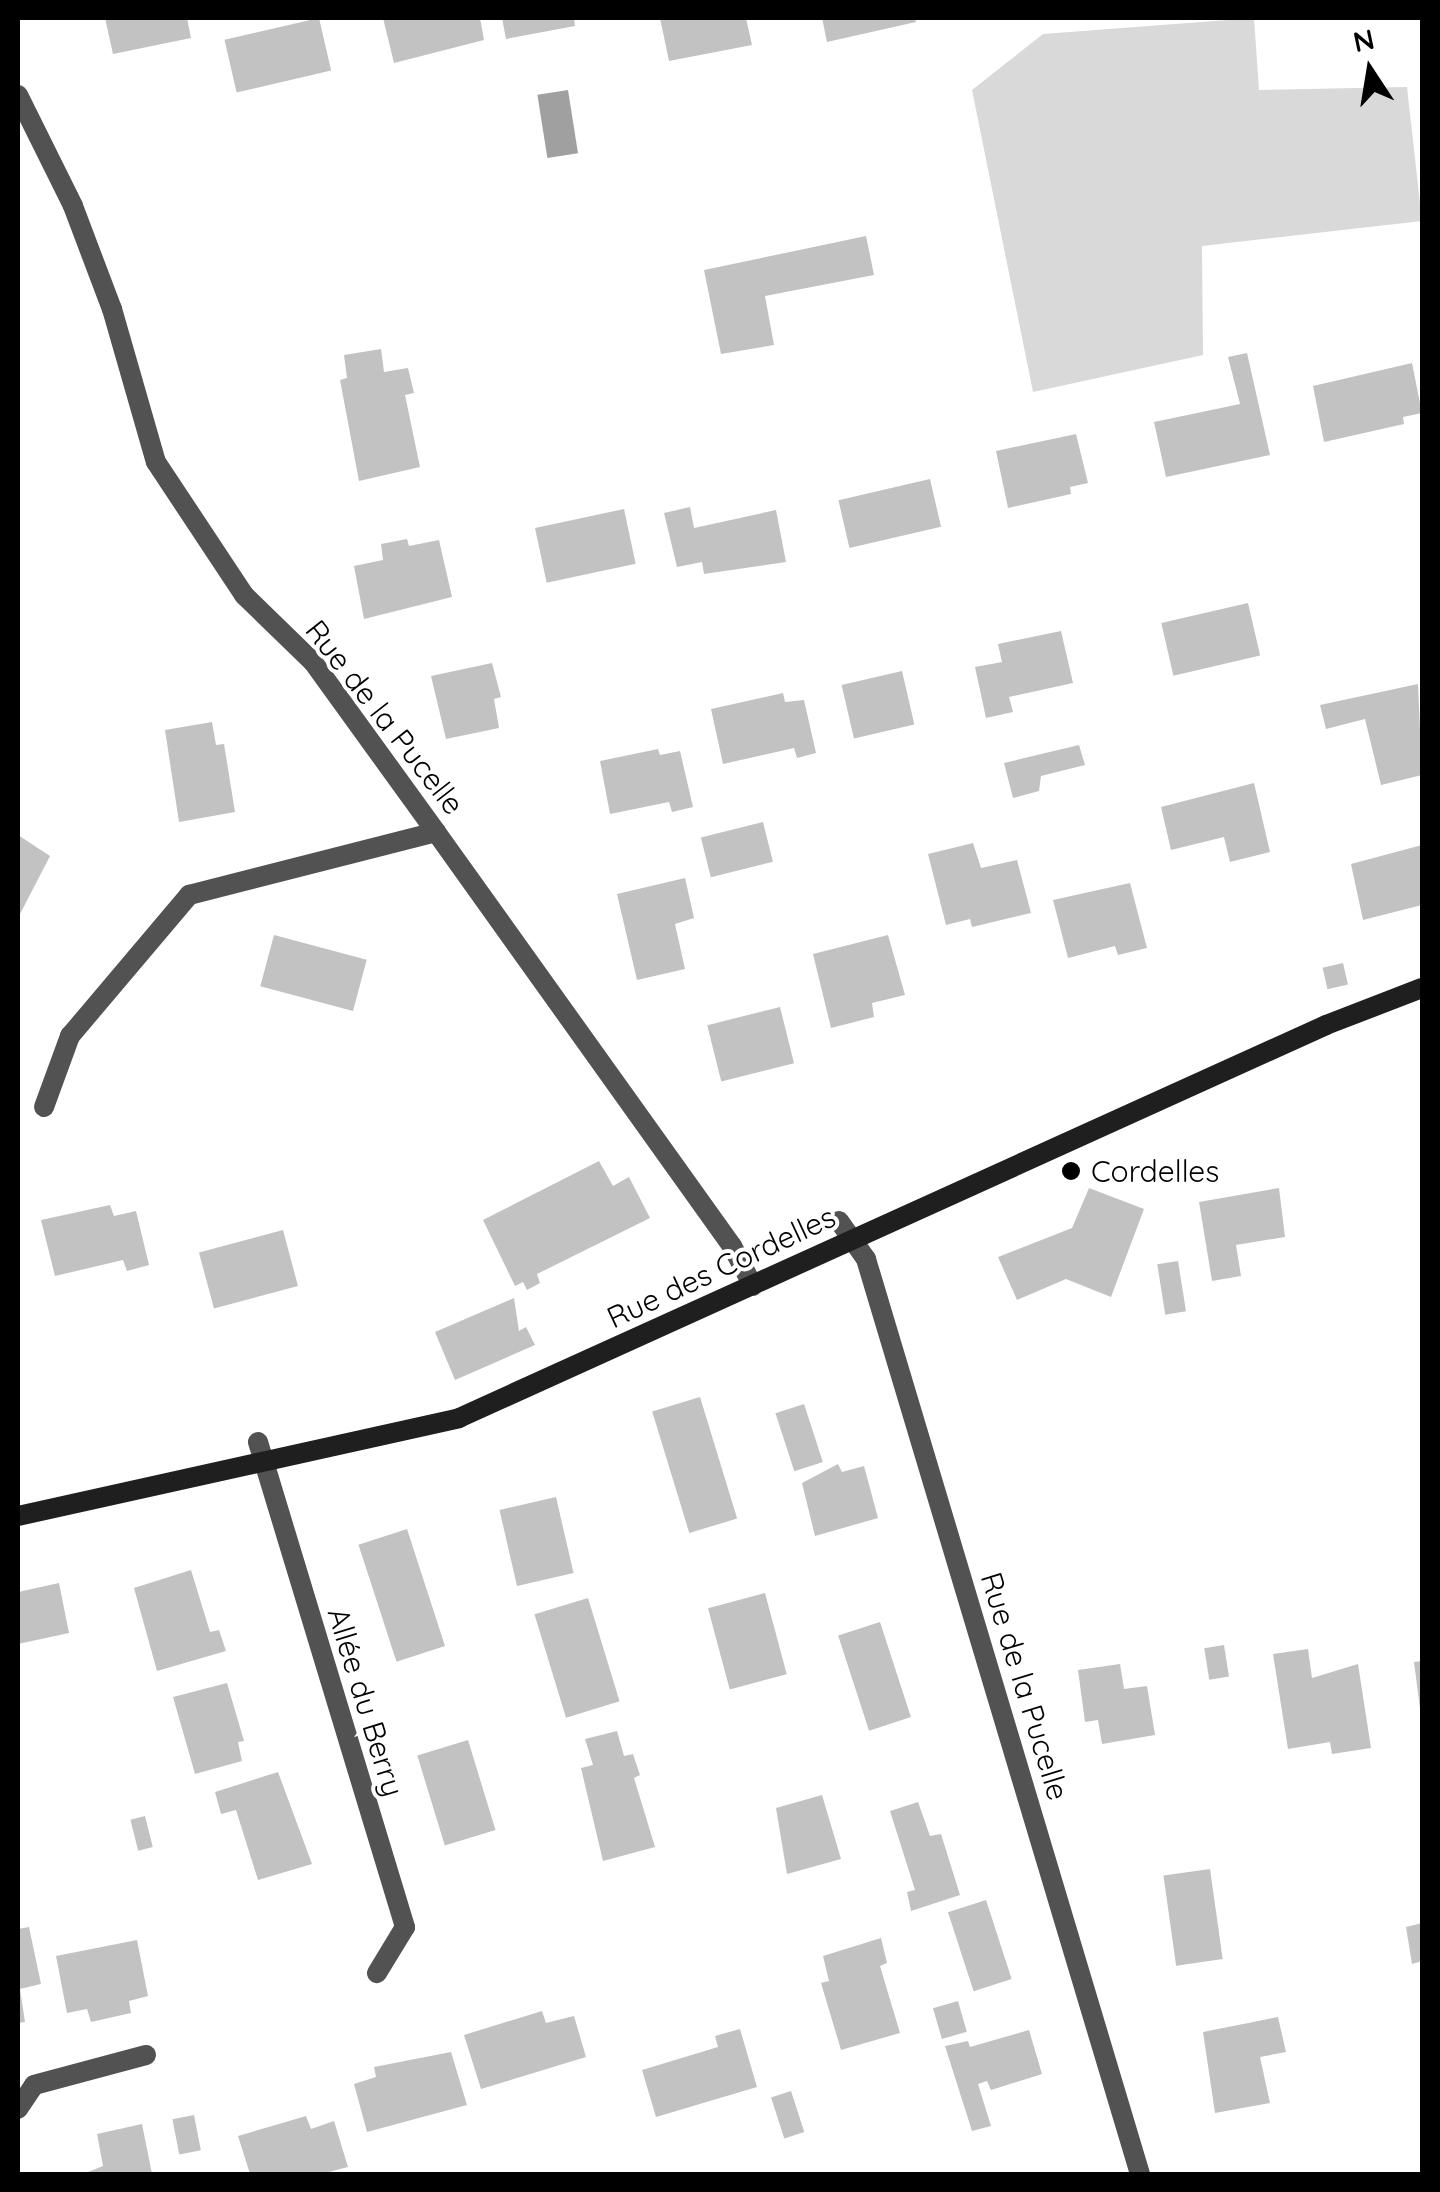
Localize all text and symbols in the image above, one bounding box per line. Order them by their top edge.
north arrow [1320,20,1420,120]
text: N [1350,21,1377,59]
street label: Rue de la Pucelle [298,613,472,821]
place label: Cordelles [1091,1153,1219,1189]
marker: Cordelles [1060,1160,1082,1182]
street label: Rue des Cordelles [601,1198,841,1336]
street label: Rue de la Pucelle [973,1568,1077,1804]
street label: Allée du Berry [320,1603,412,1801]

